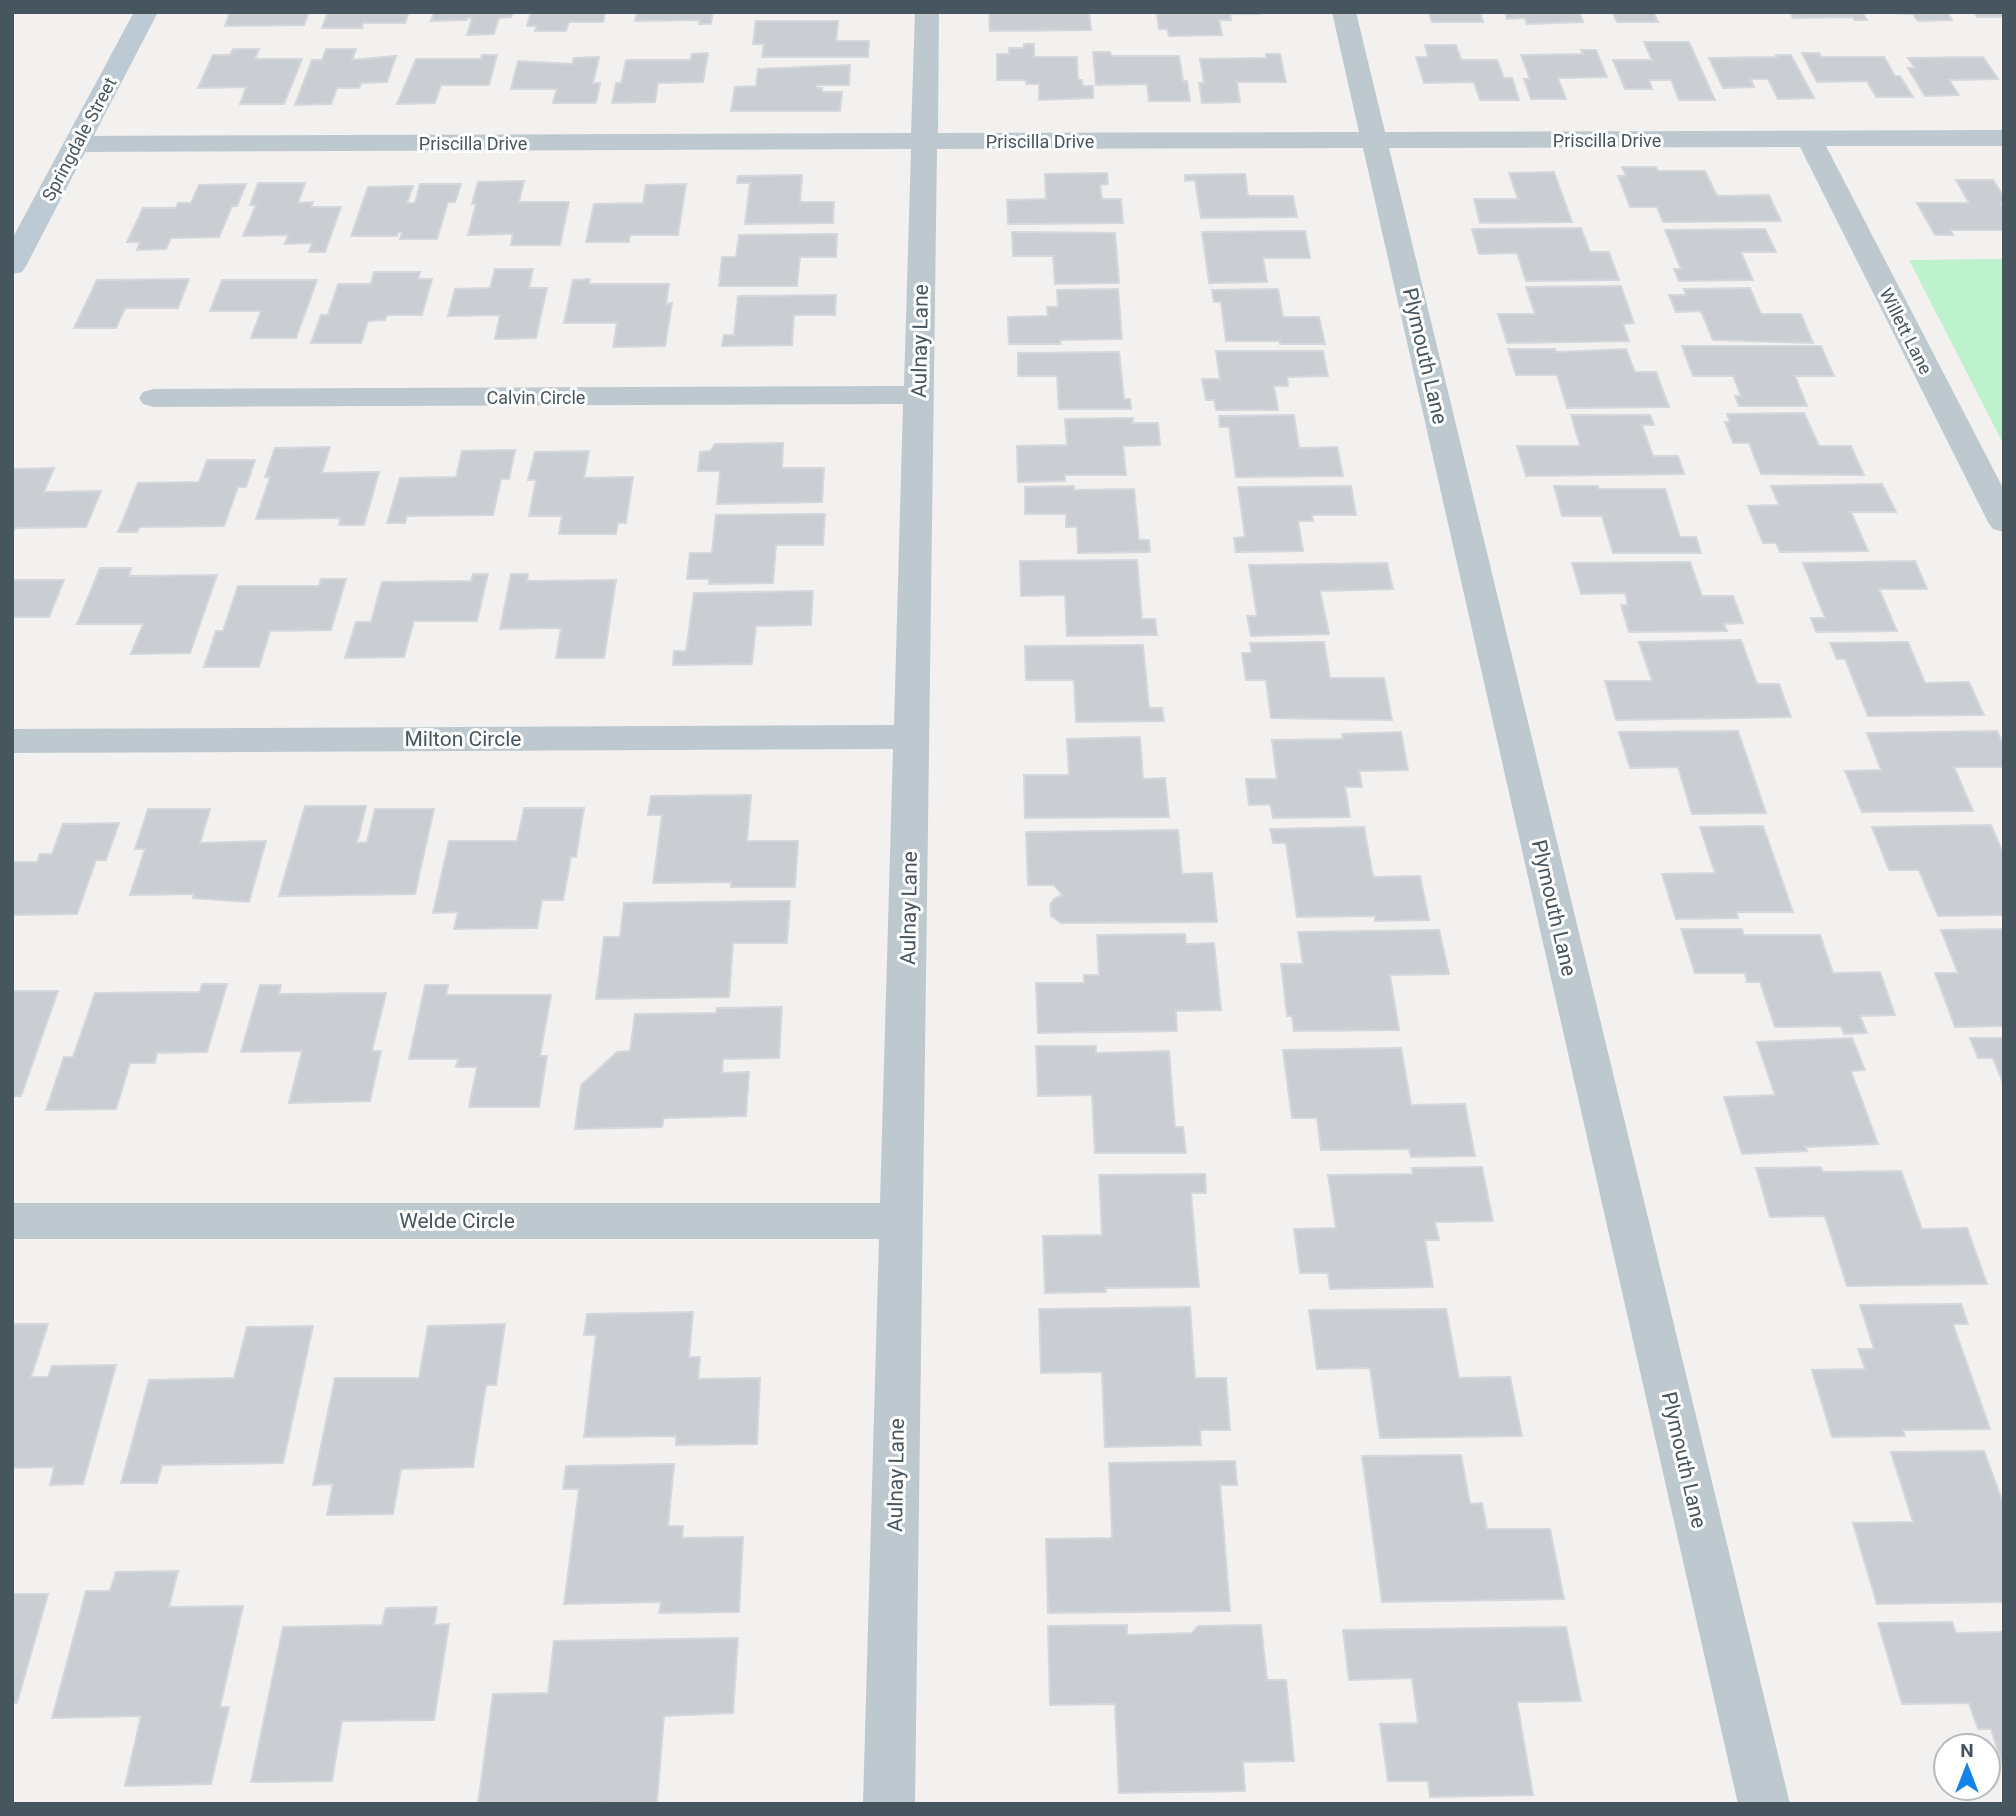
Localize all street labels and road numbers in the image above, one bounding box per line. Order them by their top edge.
street label: Springdale Street [38,73,121,204]
street label: Priscilla Drive [1553,130,1661,151]
street label: Priscilla Drive [986,131,1094,152]
street label: Priscilla Drive [419,133,527,154]
street label: Aulnay Lane [907,284,933,398]
street label: Willett Lane [1875,284,1937,378]
street label: Plymouth Lane [1398,285,1452,427]
street label: Calvin Circle [487,387,585,408]
street label: Milton Circle [405,727,521,751]
street label: Plymouth Lane [1527,837,1581,979]
street label: Aulnay Lane [896,851,922,965]
street label: Welde Circle [399,1209,515,1233]
street label: Plymouth Lane [1657,1389,1711,1531]
street label: Aulnay Lane [883,1418,909,1532]

